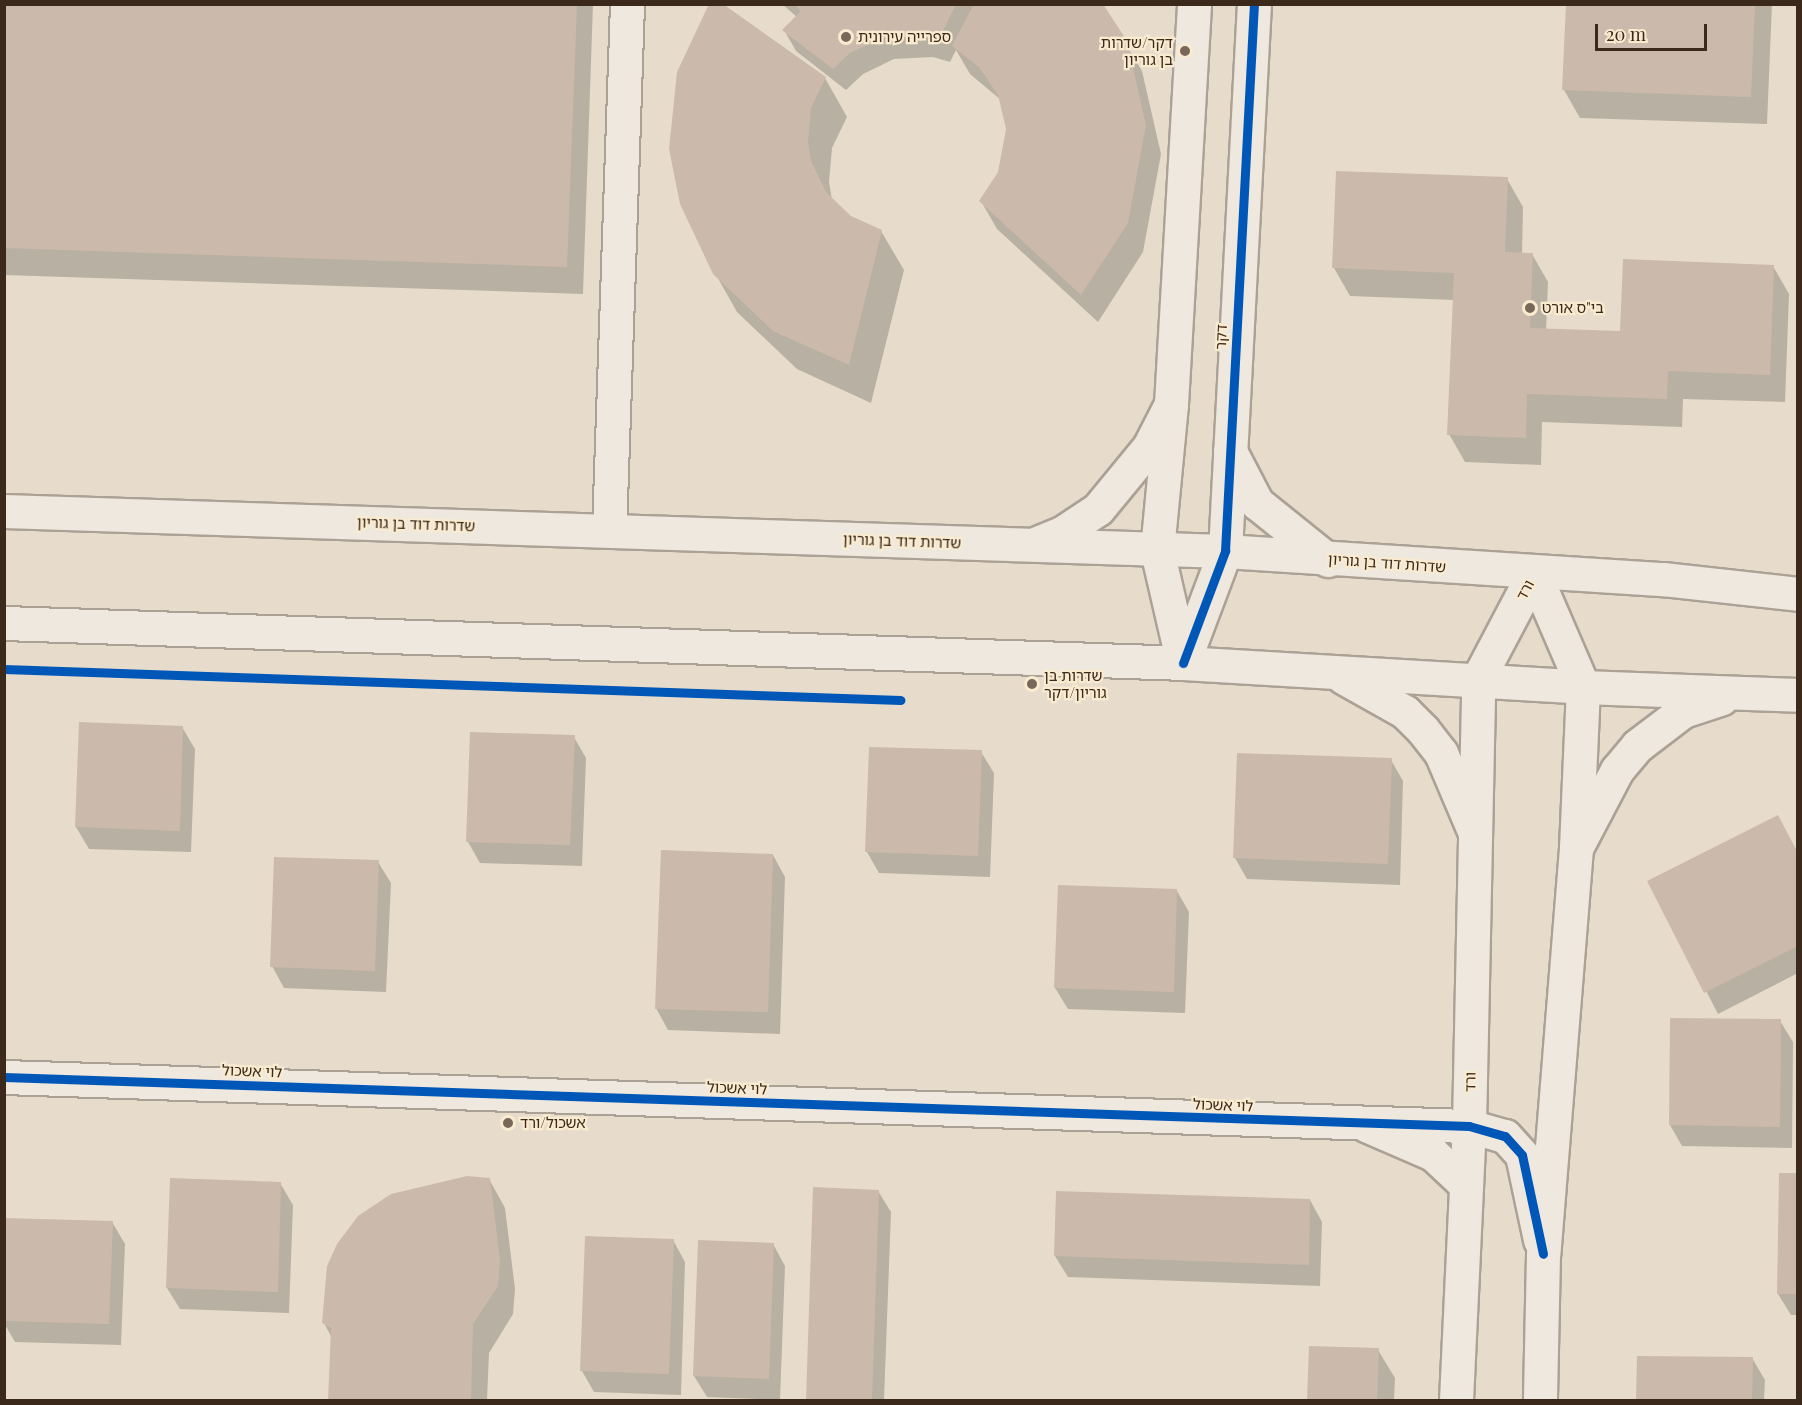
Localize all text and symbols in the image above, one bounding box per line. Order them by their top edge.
scale bar [1598,12,1710,50]
text: 20 m [1606,22,1646,46]
place label: ספרייה עירונית [858,28,951,46]
marker: ספרייה עירונית [839,30,853,44]
place label: דקר/שדרות בן גוריון [1101,33,1173,68]
marker: דקר/שדרות בן גוריון [1178,44,1192,58]
place label: בי"ס אורט [1542,299,1604,317]
marker: בי"ס אורט [1523,301,1537,315]
street label: דקר [1211,324,1231,350]
street label: שדרות דוד בן גוריון [357,513,475,535]
street label: שדרות דוד בן גוריון [843,530,961,552]
street label: שדרות דוד בן גוריון [1327,550,1447,576]
street label: ורד [1512,577,1538,603]
place label: שדרות בן גוריון/דקר [1044,666,1107,701]
marker: שדרות בן גוריון/דקר [1025,677,1039,691]
street label: לוי אשכול [222,1061,282,1081]
street label: ורד [1461,1072,1479,1092]
street label: לוי אשכול [707,1078,767,1098]
street label: לוי אשכול [1193,1095,1253,1115]
place label: אשכול/ורד [520,1114,586,1132]
marker: אשכול/ורד [501,1116,515,1130]

